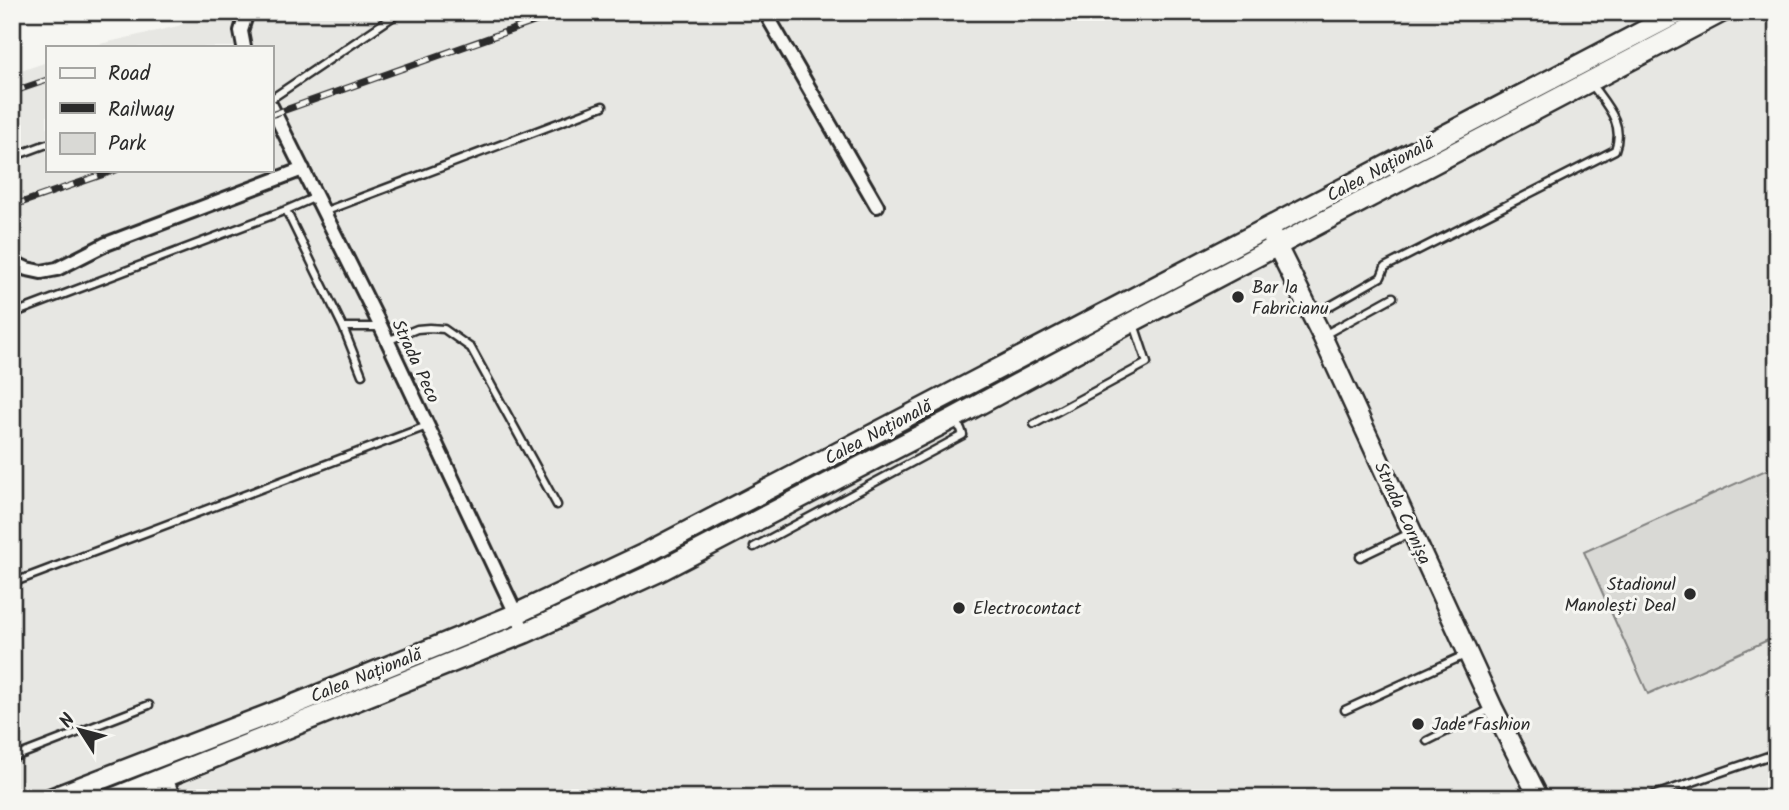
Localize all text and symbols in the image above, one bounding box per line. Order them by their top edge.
legend [46,46,273,172]
text: Road [108,58,151,91]
text: Railway [108,94,174,127]
text: Park [108,128,146,161]
street label: Calea Națională [1322,129,1441,211]
place label: Bar la Fabricianu [1252,274,1329,324]
marker: Bar la Fabricianu [1230,289,1246,305]
street label: Strada Peco [383,315,447,408]
street label: Calea Națională [820,392,939,474]
street label: Strada Cornișa [1365,457,1438,570]
place label: Stadionul Manolești Deal [1564,571,1677,621]
marker: Stadionul Manolești Deal [1682,586,1698,602]
place label: Electrocontact [973,595,1082,624]
marker: Electrocontact [951,600,967,616]
street label: Calea Națională [306,640,428,712]
north arrow [46,694,116,764]
text: N [52,708,84,735]
place label: Jade Fashion [1432,711,1530,740]
marker: Jade Fashion [1410,716,1426,732]

